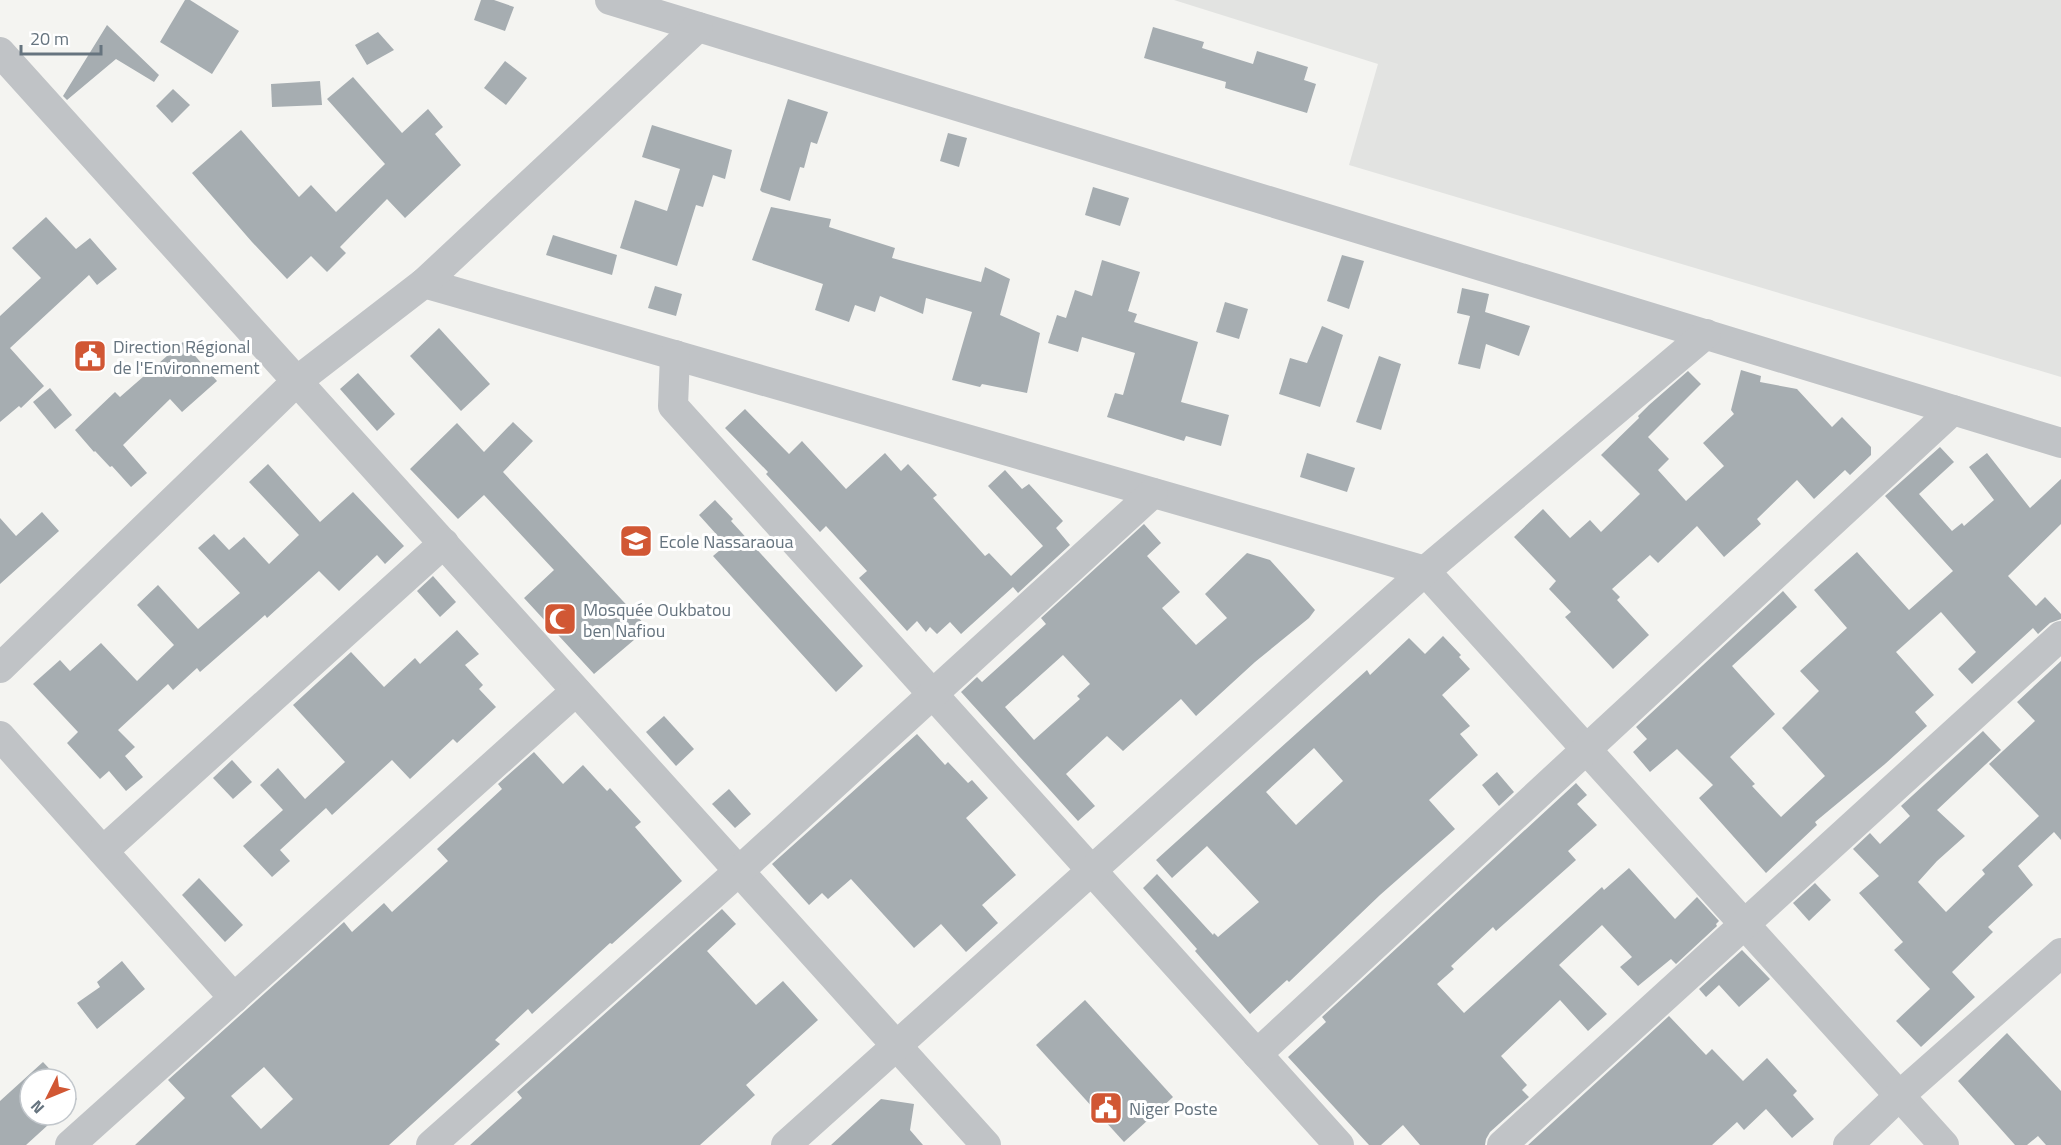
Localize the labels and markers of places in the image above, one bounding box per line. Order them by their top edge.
place label: Direction Régional de l'Environnement [113,333,260,381]
public building icon: Direction Régional de l'Environnement [72,338,108,374]
school or university icon: Ecole Nassaraoua [618,523,654,559]
place label: Ecole Nassaraoua [659,528,794,555]
place label: Mosquée Oukbatou ben Nafiou [583,596,731,644]
mosque icon: Mosquée Oukbatou ben Nafiou [542,601,578,637]
public building icon: Niger Poste [1088,1090,1124,1126]
place label: Niger Poste [1129,1095,1218,1122]

